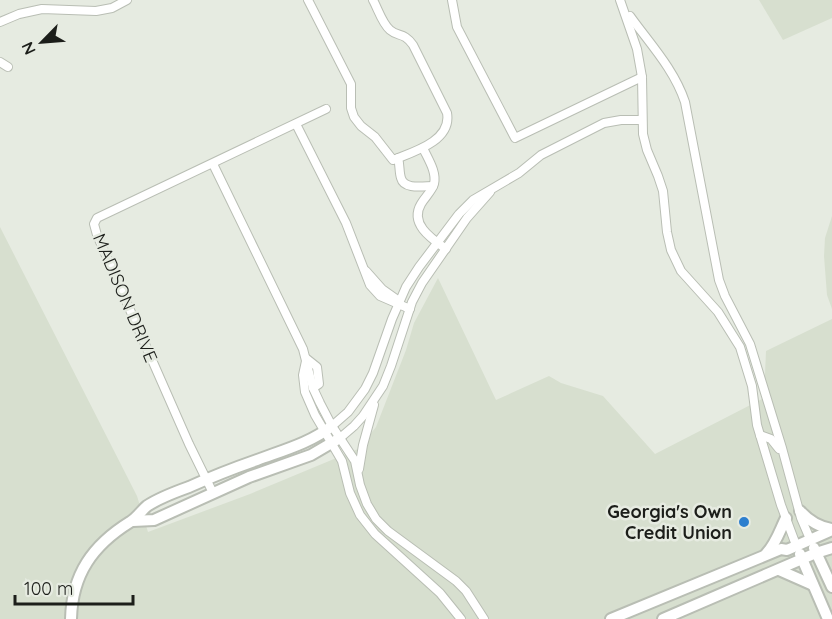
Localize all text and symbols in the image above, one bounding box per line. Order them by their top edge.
north arrow [12,12,72,72]
text: N [17,39,40,58]
street label: MADISON DRIVE [88,230,163,366]
place label: Georgia's Own Credit Union [607,500,732,544]
marker: Georgia's Own Credit Union [737,515,751,529]
scale bar [15,568,134,606]
text: 100 m [24,577,73,600]

